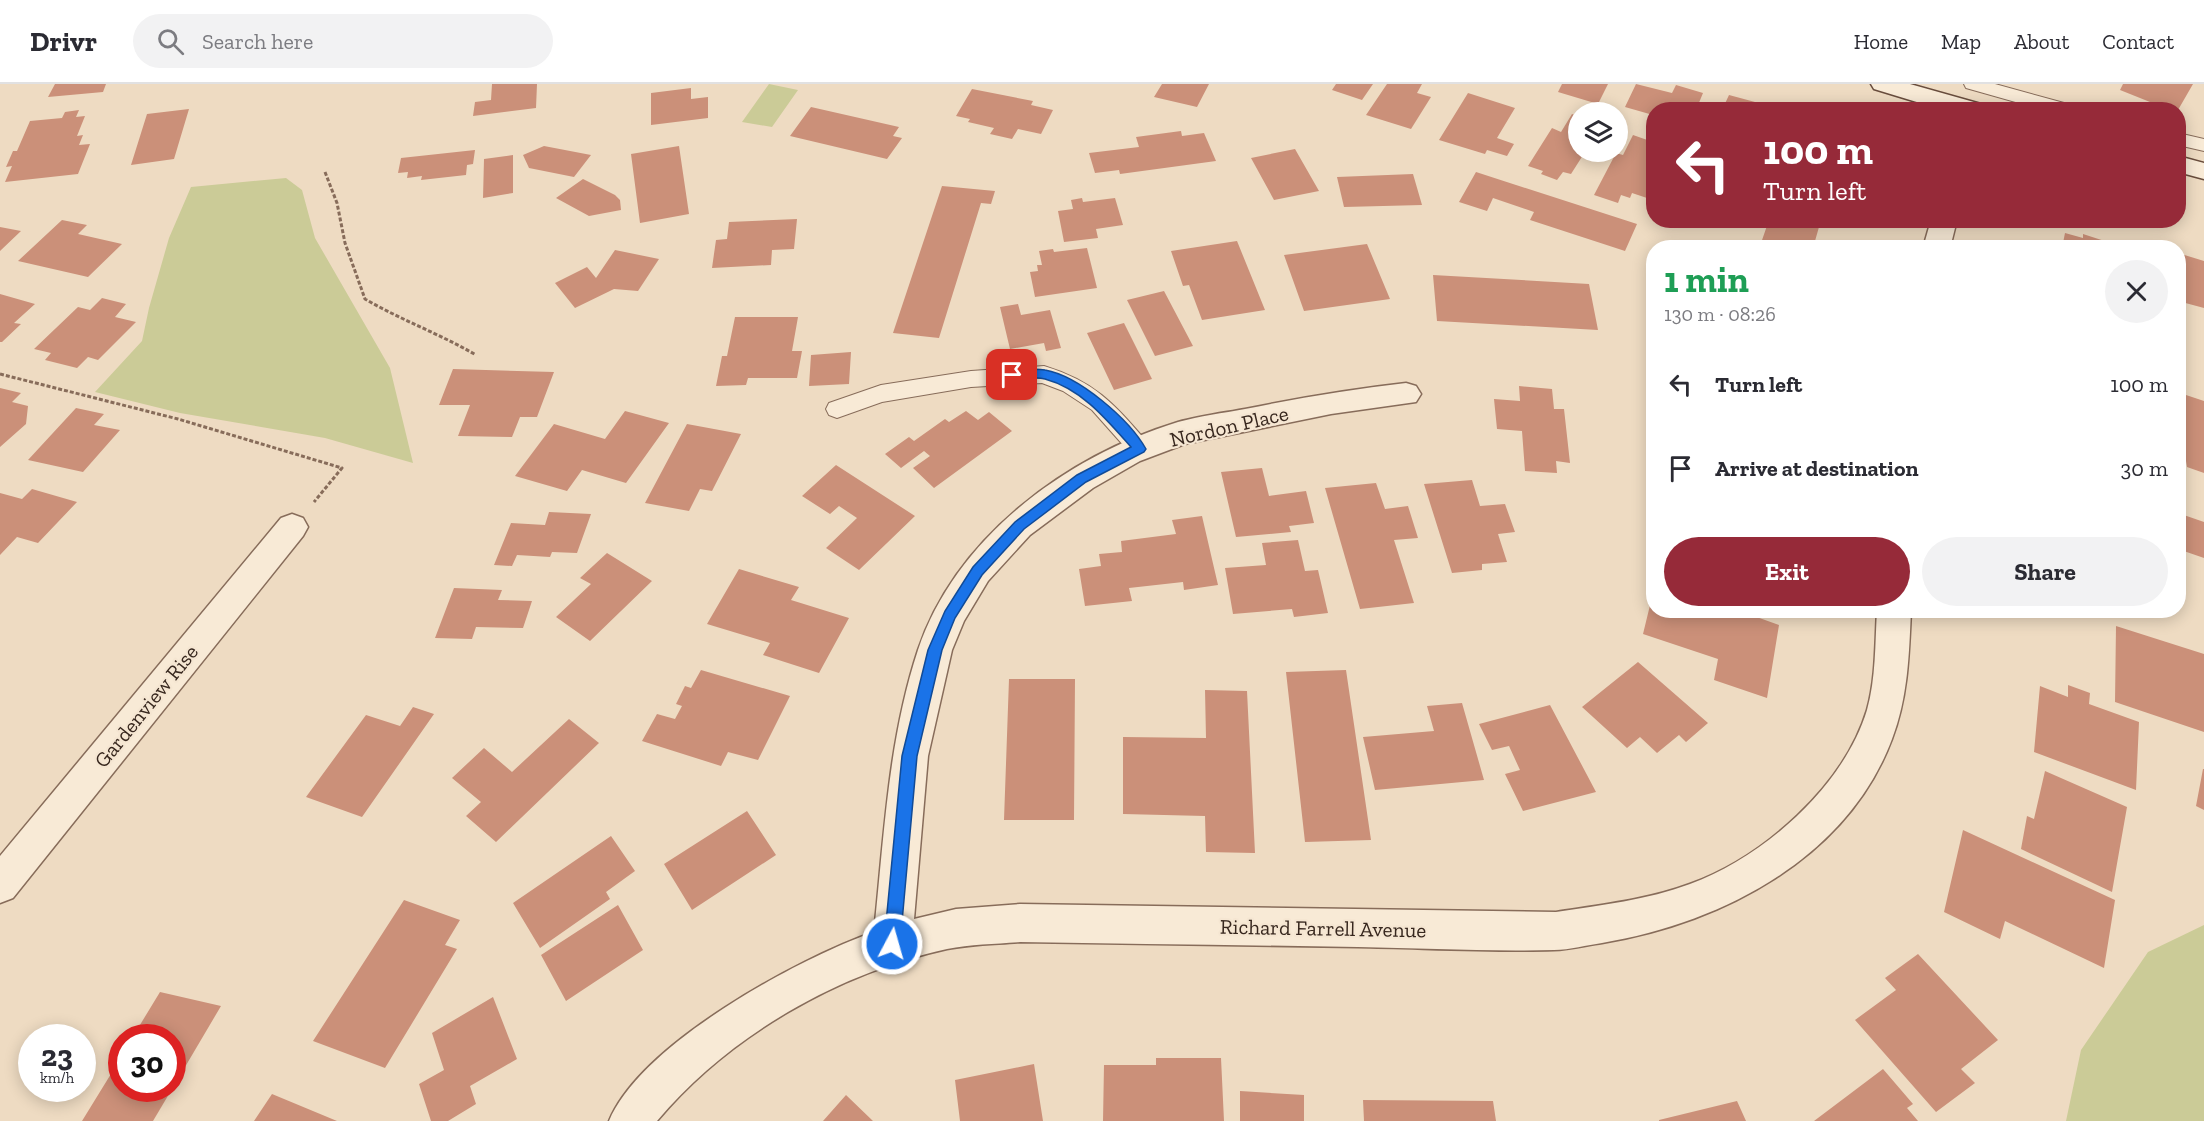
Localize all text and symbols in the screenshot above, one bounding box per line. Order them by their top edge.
search box [133,14,553,68]
text: Drivr [30,25,97,58]
icon: search [154,25,187,58]
text: Search here [202,28,313,55]
text: Home [1854,29,1908,54]
text: Map [1941,29,1981,54]
text: About [2014,29,2069,54]
text: Contact [2102,29,2174,54]
map controls [1568,102,1628,162]
button: layers [1568,102,1628,162]
text: 100 m [1763,124,1873,175]
icon: left [1664,126,1742,204]
text: Turn left [1763,175,1866,207]
text: 1 min [1664,258,1749,301]
button: close [2105,260,2168,323]
text: 130 m · 08:26 [1664,302,1776,326]
pin [986,349,1037,400]
icon: arrive [995,358,1028,391]
icon: left [1664,368,1697,401]
text: Turn left [1715,371,1802,398]
text: 100 m [2110,371,2168,398]
street label: Nordon Place [1167,400,1291,452]
icon: arrive [1664,452,1697,485]
text: Arrive at destination [1715,455,1918,482]
text: 30 m [2121,455,2168,482]
button: Exit [1664,537,1910,606]
button: Share [1922,537,2168,606]
street label: Gardenview Rise [89,639,203,773]
position arrow [860,912,924,976]
street label: Richard Farrell Avenue [1220,914,1427,942]
speed limit sign: 30 [108,1024,186,1102]
text: 23 [41,1038,73,1074]
text: km/h [40,1069,74,1087]

